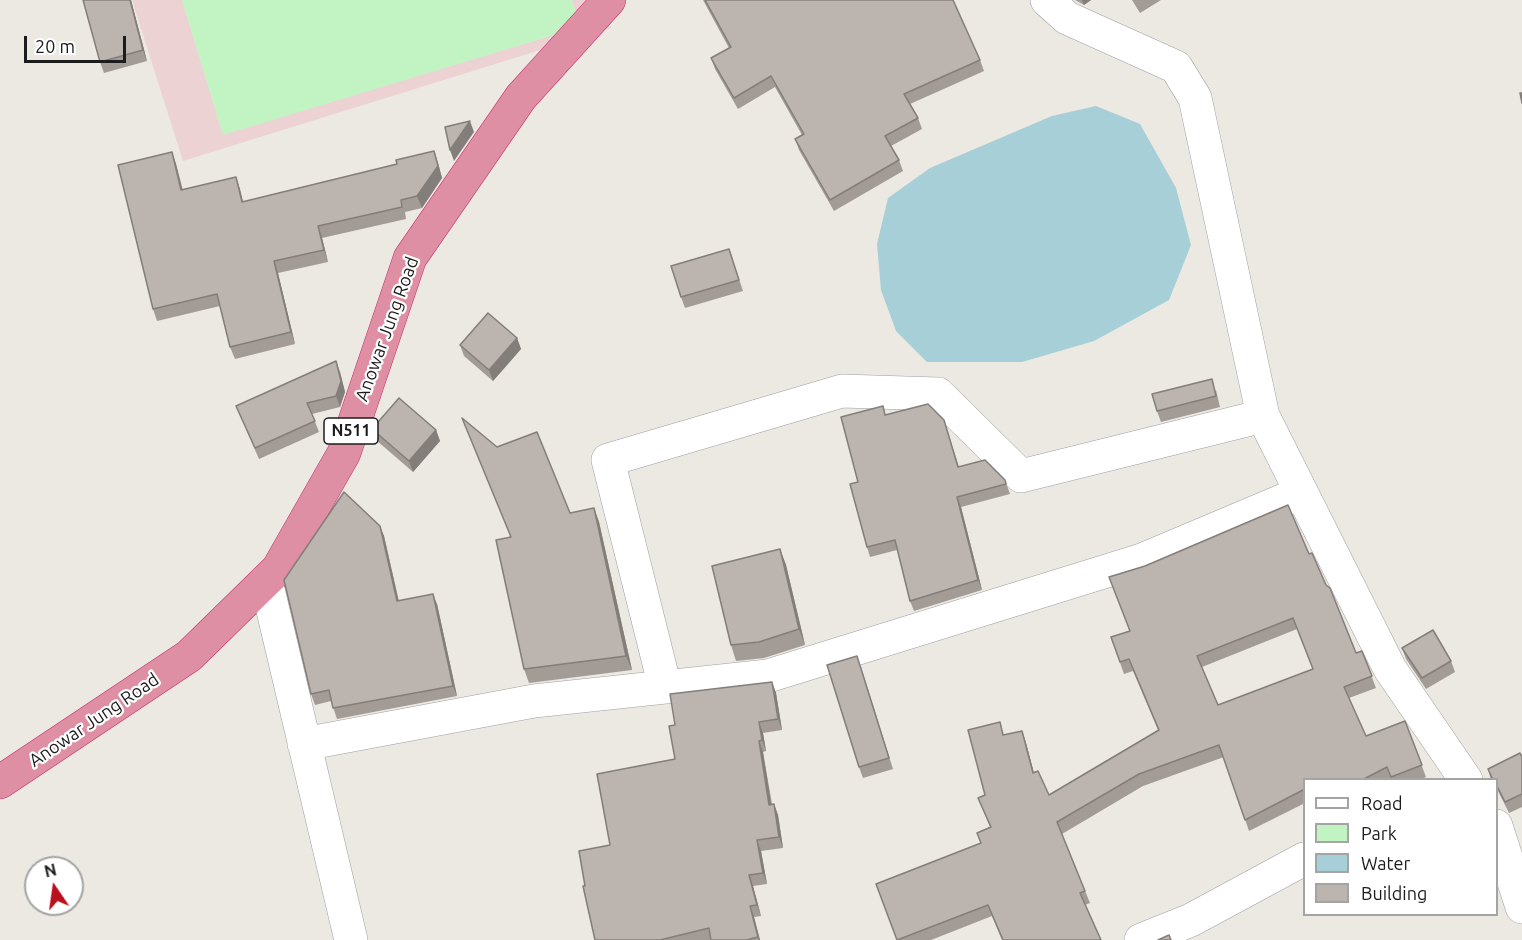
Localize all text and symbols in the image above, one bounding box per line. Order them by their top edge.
scale bar [27,24,129,62]
text: 20 m [35,36,75,56]
street label: Anowar Jung Road [351,254,423,404]
road number: N511 [324,418,378,444]
street label: Anowar Jung Road [25,669,163,771]
legend [1303,778,1498,916]
text: Road [1361,793,1403,813]
text: Park [1361,823,1397,843]
text: Water [1361,853,1410,873]
north arrow [24,856,84,916]
text: N [43,860,58,881]
text: Building [1361,883,1427,903]

